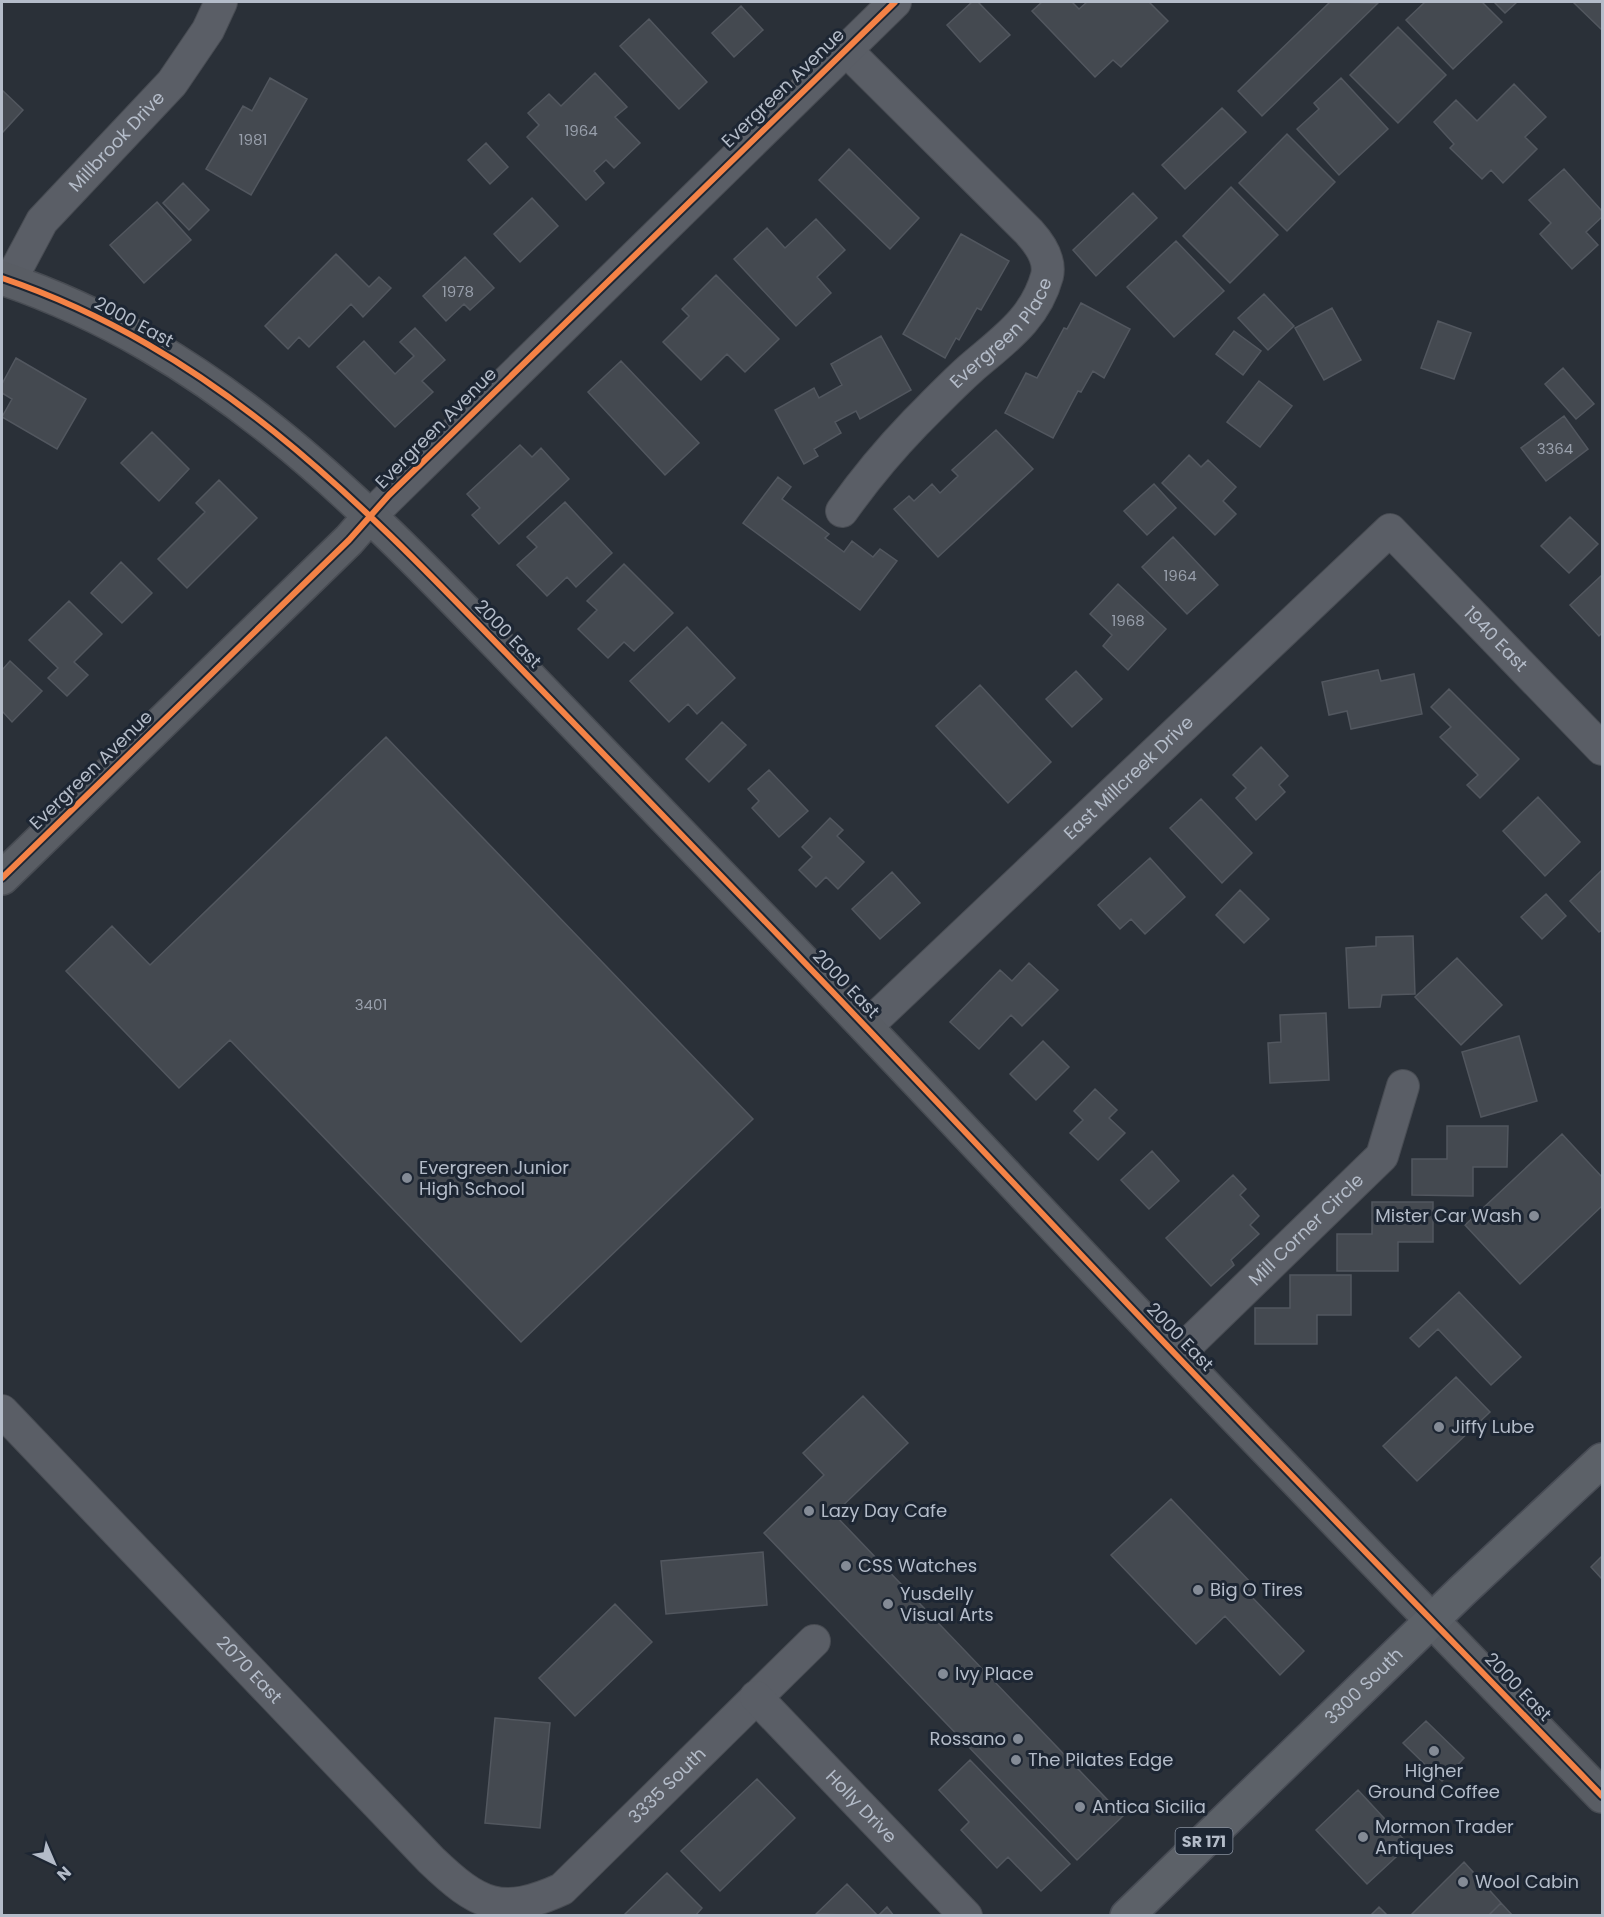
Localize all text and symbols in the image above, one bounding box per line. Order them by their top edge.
street label: Evergreen Avenue [716,22,850,153]
street label: Millbrook Drive [63,85,170,197]
house number: 1964 [564,120,598,141]
house number: 1981 [239,129,267,150]
street label: Evergreen Place [944,274,1058,394]
house number: 1978 [442,281,474,302]
street label: 2000 East [90,290,178,353]
street label: Evergreen Avenue [369,361,502,494]
house number: 3364 [1537,438,1573,459]
house number: 1964 [1163,565,1197,586]
street label: 2000 East [469,594,547,673]
street label: 1940 East [1458,601,1533,677]
house number: 1968 [1111,610,1145,631]
street label: Evergreen Avenue [24,704,158,835]
street label: East Millcreek Drive [1058,710,1199,845]
street label: 2000 East [807,944,885,1023]
house number: 3401 [355,994,387,1015]
place label: Evergreen Junior High School [419,1155,569,1201]
street label: Mill Corner Circle [1243,1167,1369,1291]
marker: Evergreen Junior High School [400,1171,414,1185]
place label: Mister Car Wash [1375,1203,1522,1228]
marker: Mister Car Wash [1527,1209,1541,1223]
street label: 2000 East [1141,1297,1219,1376]
place label: Jiffy Lube [1451,1414,1534,1439]
marker: Jiffy Lube [1432,1420,1446,1434]
place label: Lazy Day Cafe [821,1498,947,1523]
marker: Lazy Day Cafe [802,1504,816,1518]
place label: CSS Watches [858,1553,977,1578]
marker: CSS Watches [839,1559,853,1573]
place label: Big O Tires [1210,1577,1303,1602]
place label: Yusdelly Visual Arts [900,1581,994,1627]
marker: Big O Tires [1191,1583,1205,1597]
marker: Yusdelly Visual Arts [881,1597,895,1611]
street label: 2070 East [211,1630,288,1709]
street label: 3300 South [1319,1642,1408,1730]
street label: 2000 East [1479,1647,1557,1726]
place label: Ivy Place [955,1661,1034,1686]
marker: Ivy Place [936,1667,950,1681]
place label: Rossano [930,1726,1006,1751]
marker: Rossano [1011,1732,1025,1746]
street label: 3335 South [622,1741,711,1829]
marker: Higher Ground Coffee [1427,1744,1441,1758]
place label: The Pilates Edge [1028,1747,1173,1772]
marker: The Pilates Edge [1009,1753,1023,1767]
place label: Higher Ground Coffee [1368,1758,1500,1804]
street label: Holly Drive [820,1764,903,1849]
place label: Antica Sicilia [1092,1794,1206,1819]
marker: Antica Sicilia [1073,1800,1087,1814]
place label: Mormon Trader Antiques [1375,1814,1514,1860]
road number: SR 171 [1176,1828,1232,1854]
marker: Mormon Trader Antiques [1356,1830,1370,1844]
north arrow [24,1833,84,1893]
text: N [52,1861,76,1886]
place label: Wool Cabin [1475,1869,1579,1894]
marker: Wool Cabin [1456,1875,1470,1889]

